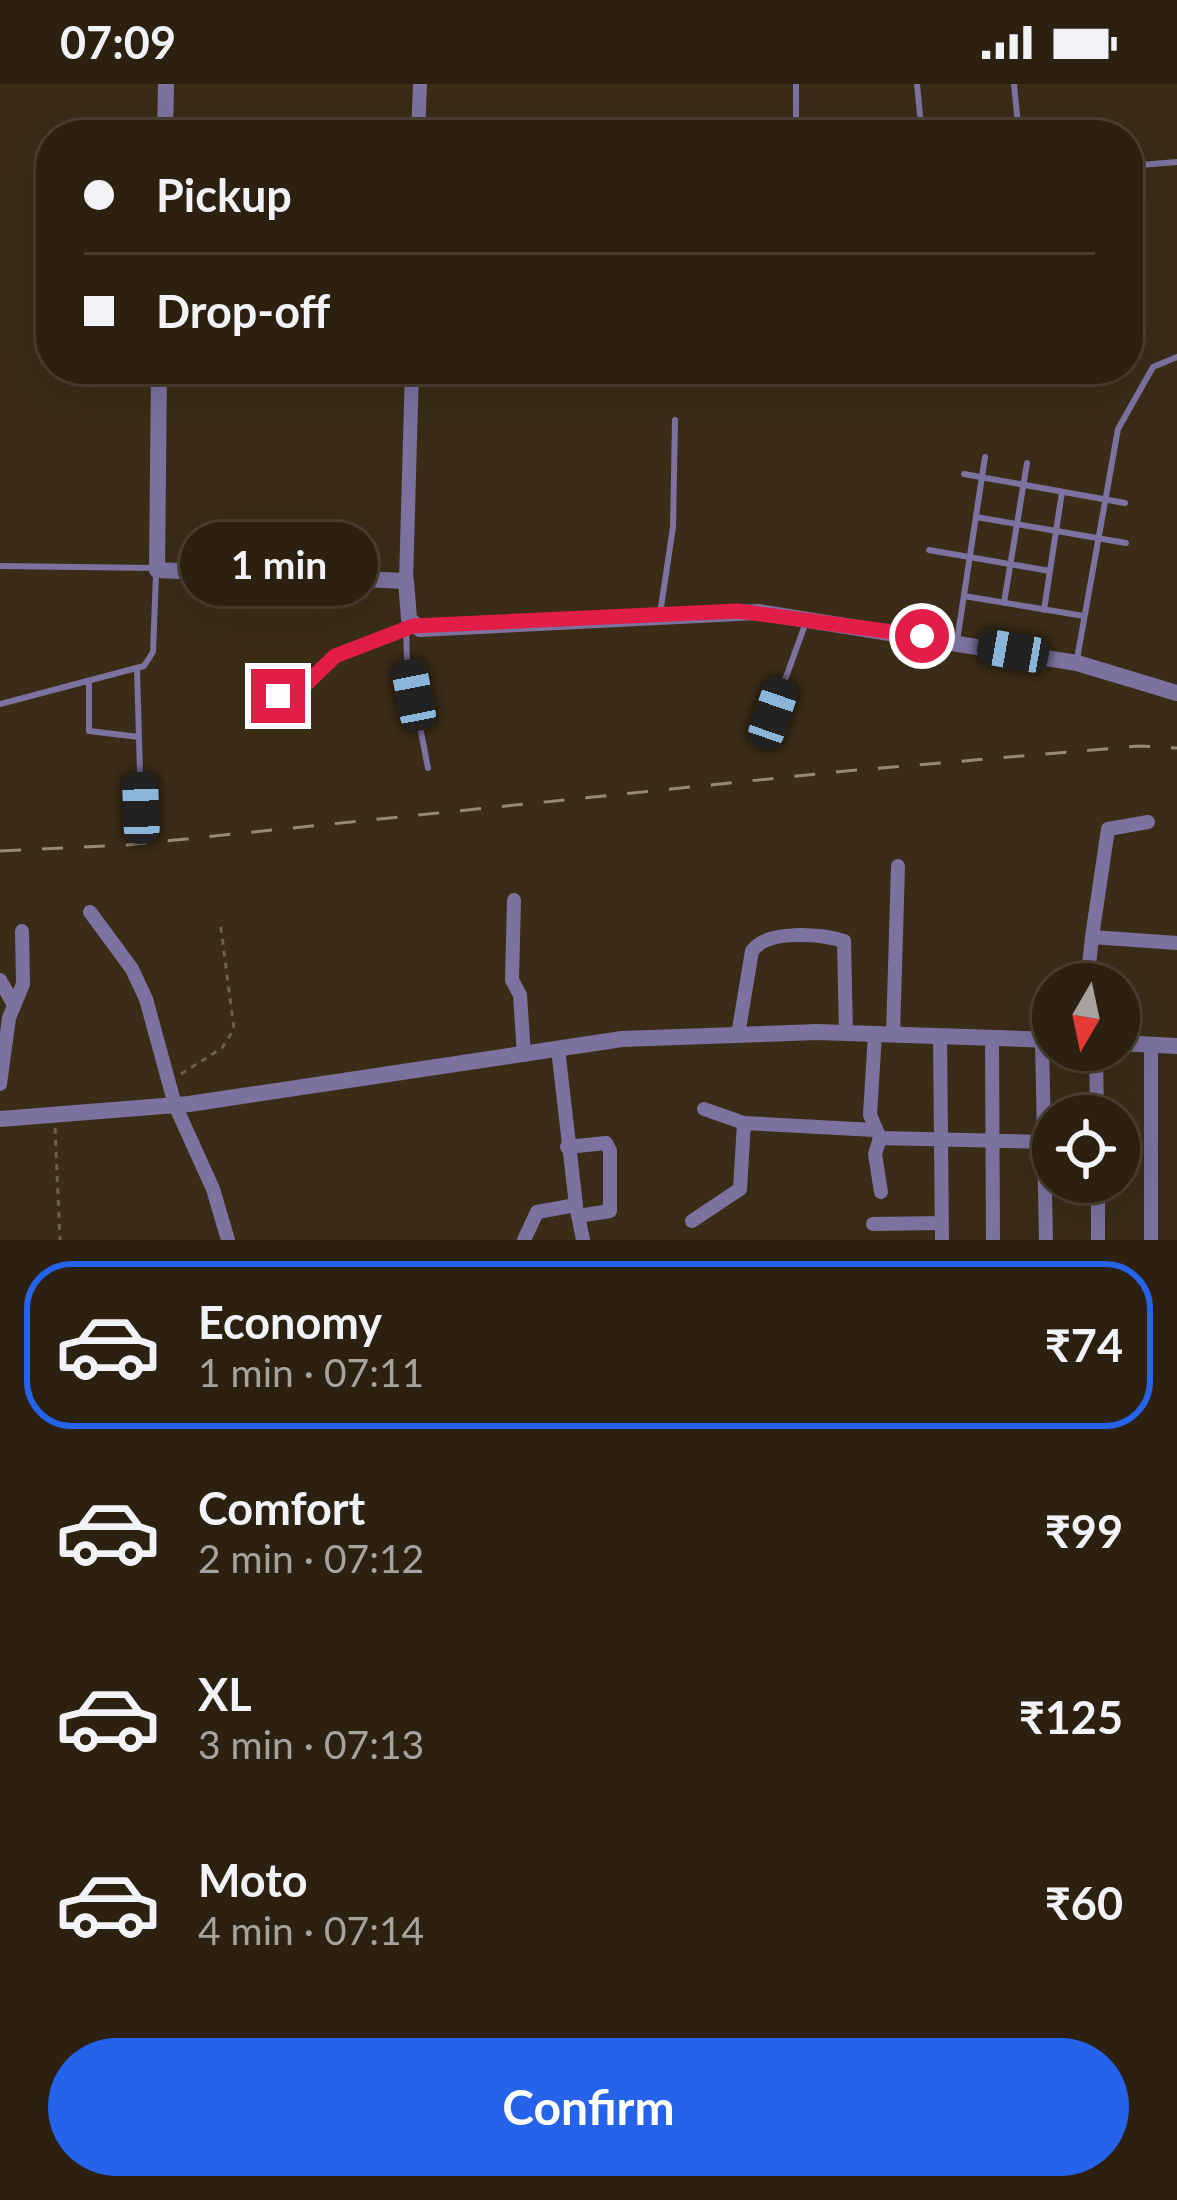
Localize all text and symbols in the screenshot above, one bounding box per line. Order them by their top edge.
text: 07:09 [60,15,176,69]
text: Pickup [156,168,292,222]
text: Drop-off [156,284,330,338]
callout: 1 min [179,522,377,606]
text: 1 min [231,541,327,587]
route start [895,609,949,663]
car [974,627,1052,675]
car [389,656,439,734]
route end [251,669,305,723]
car [744,673,802,753]
car [122,771,160,845]
north arrow [1032,963,1140,1071]
map controls [1032,963,1140,1203]
button: locate [1032,1095,1140,1203]
icon: car [54,1291,162,1399]
text: Economy [198,1295,382,1349]
text: ₹74 [1045,1318,1123,1372]
text: 1 min · 07:11 [198,1349,424,1395]
icon: car [54,1477,162,1585]
text: Comfort [198,1481,365,1535]
text: ₹99 [1045,1504,1123,1558]
text: 2 min · 07:12 [198,1535,424,1581]
icon: car [54,1663,162,1771]
text: XL [198,1667,252,1721]
text: ₹125 [1019,1690,1123,1744]
text: 3 min · 07:13 [198,1721,424,1767]
icon: car [54,1849,162,1957]
text: Moto [198,1853,308,1907]
text: ₹60 [1045,1876,1123,1930]
text: 4 min · 07:14 [198,1907,424,1953]
button: Confirm [48,2038,1129,2176]

